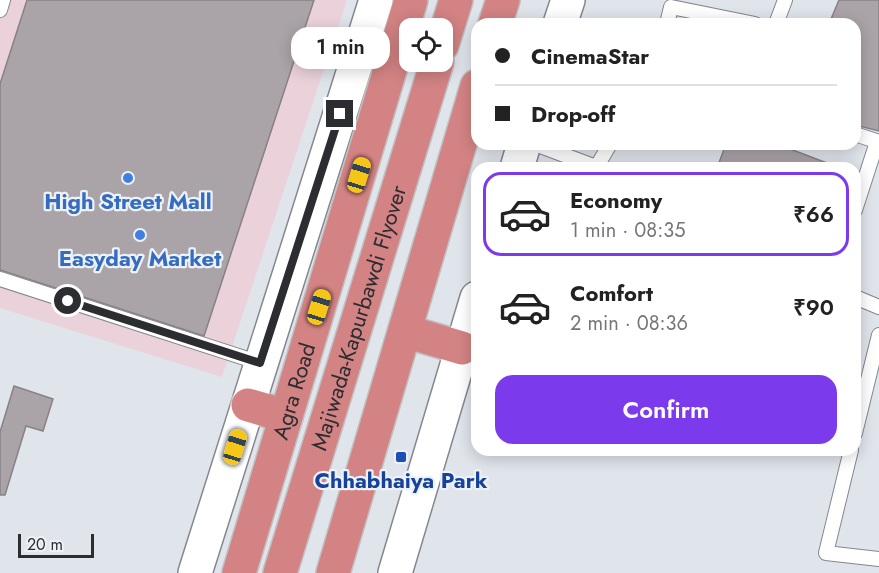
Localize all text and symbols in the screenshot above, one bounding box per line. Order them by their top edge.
map controls [399,18,453,72]
button: locate [399,18,453,72]
callout: 1 min [290,27,389,69]
text: 1 min [316,33,365,62]
text: CinemaStar [531,40,649,72]
text: Drop-off [531,98,615,130]
route end [326,100,353,127]
car [345,155,373,195]
marker: High Street Mall [121,171,135,185]
street label: Majiwada-Kapurbawdi Flyover [303,181,414,454]
text: Economy [570,184,662,216]
place label: High Street Mall [44,185,212,217]
icon: car [498,187,552,241]
text: ₹66 [793,198,834,230]
text: 1 min · 08:35 [570,216,685,245]
marker: Easyday Market [133,228,147,242]
place label: Easyday Market [59,242,221,274]
text: Comfort [570,277,653,309]
icon: car [498,280,552,334]
route start [54,287,81,314]
car [305,287,333,327]
text: ₹90 [793,291,834,323]
text: 2 min · 08:36 [570,309,688,338]
street label: Agra Road [264,339,323,443]
button: Confirm [495,375,837,444]
car [221,427,249,467]
marker: Chhabhaiya Park [394,450,408,464]
place label: Chhabhaiya Park [315,464,488,496]
scale bar [18,531,94,558]
text: 20 m [27,533,63,556]

